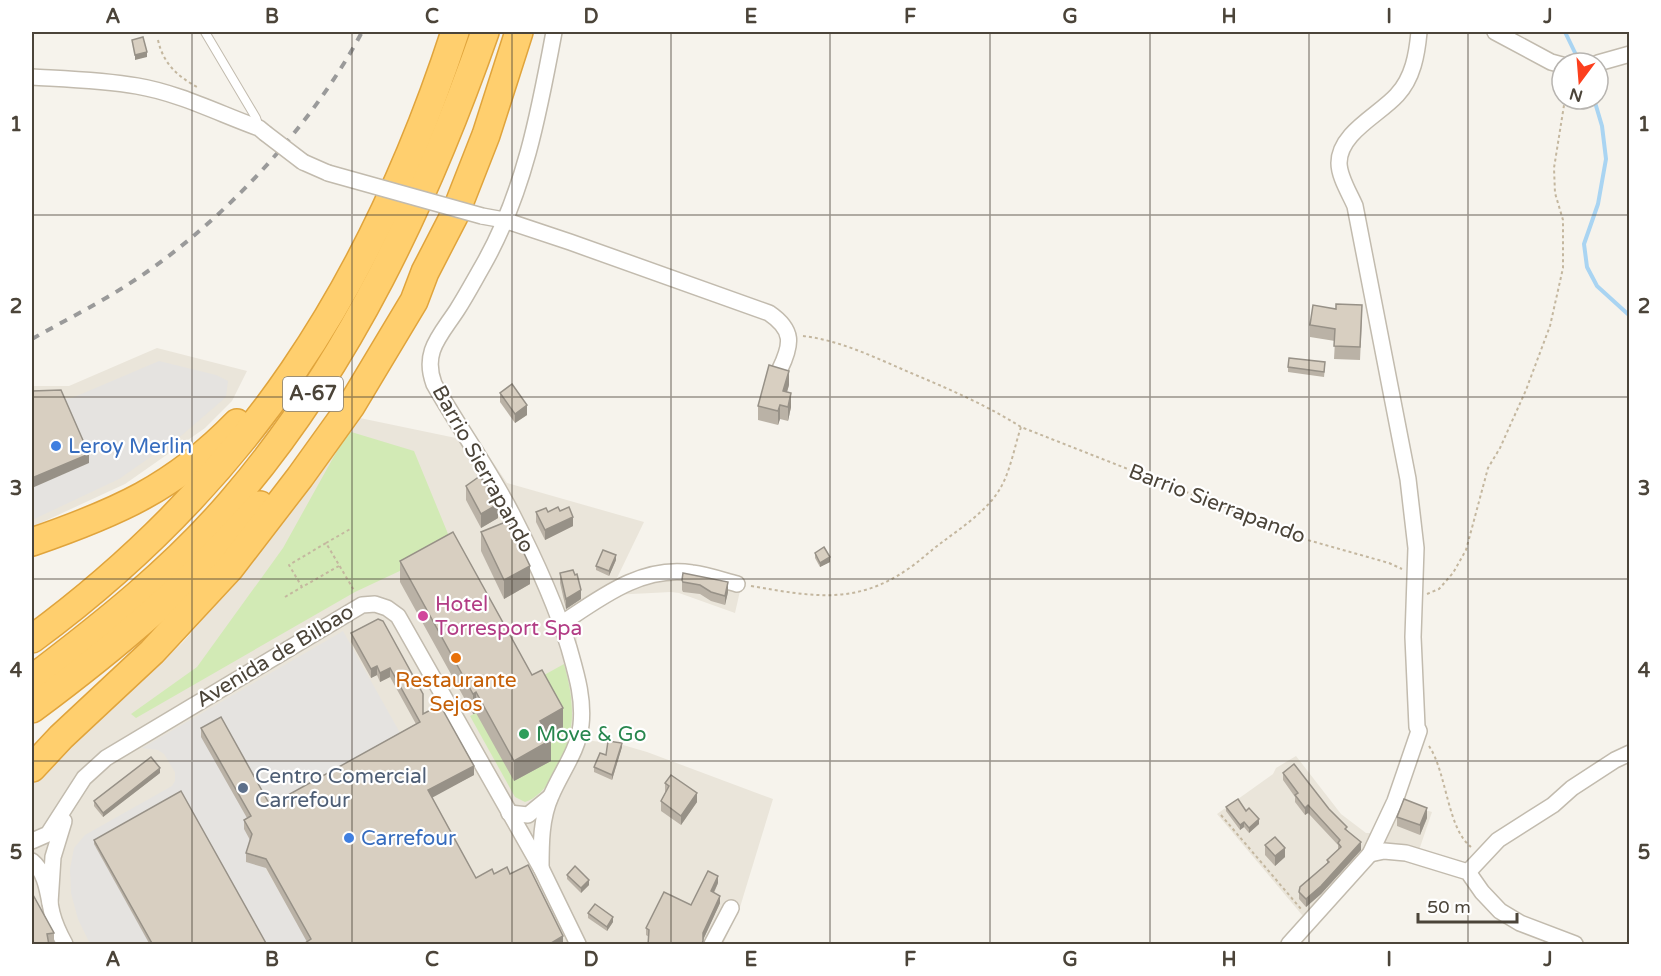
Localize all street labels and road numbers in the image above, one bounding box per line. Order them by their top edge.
road number: A-67 [283,377,343,411]
street label: Barrio Sierrapando [427,381,539,557]
street label: Barrio Sierrapando [1125,459,1309,549]
street label: Avenida de Bilbao [192,599,358,713]

